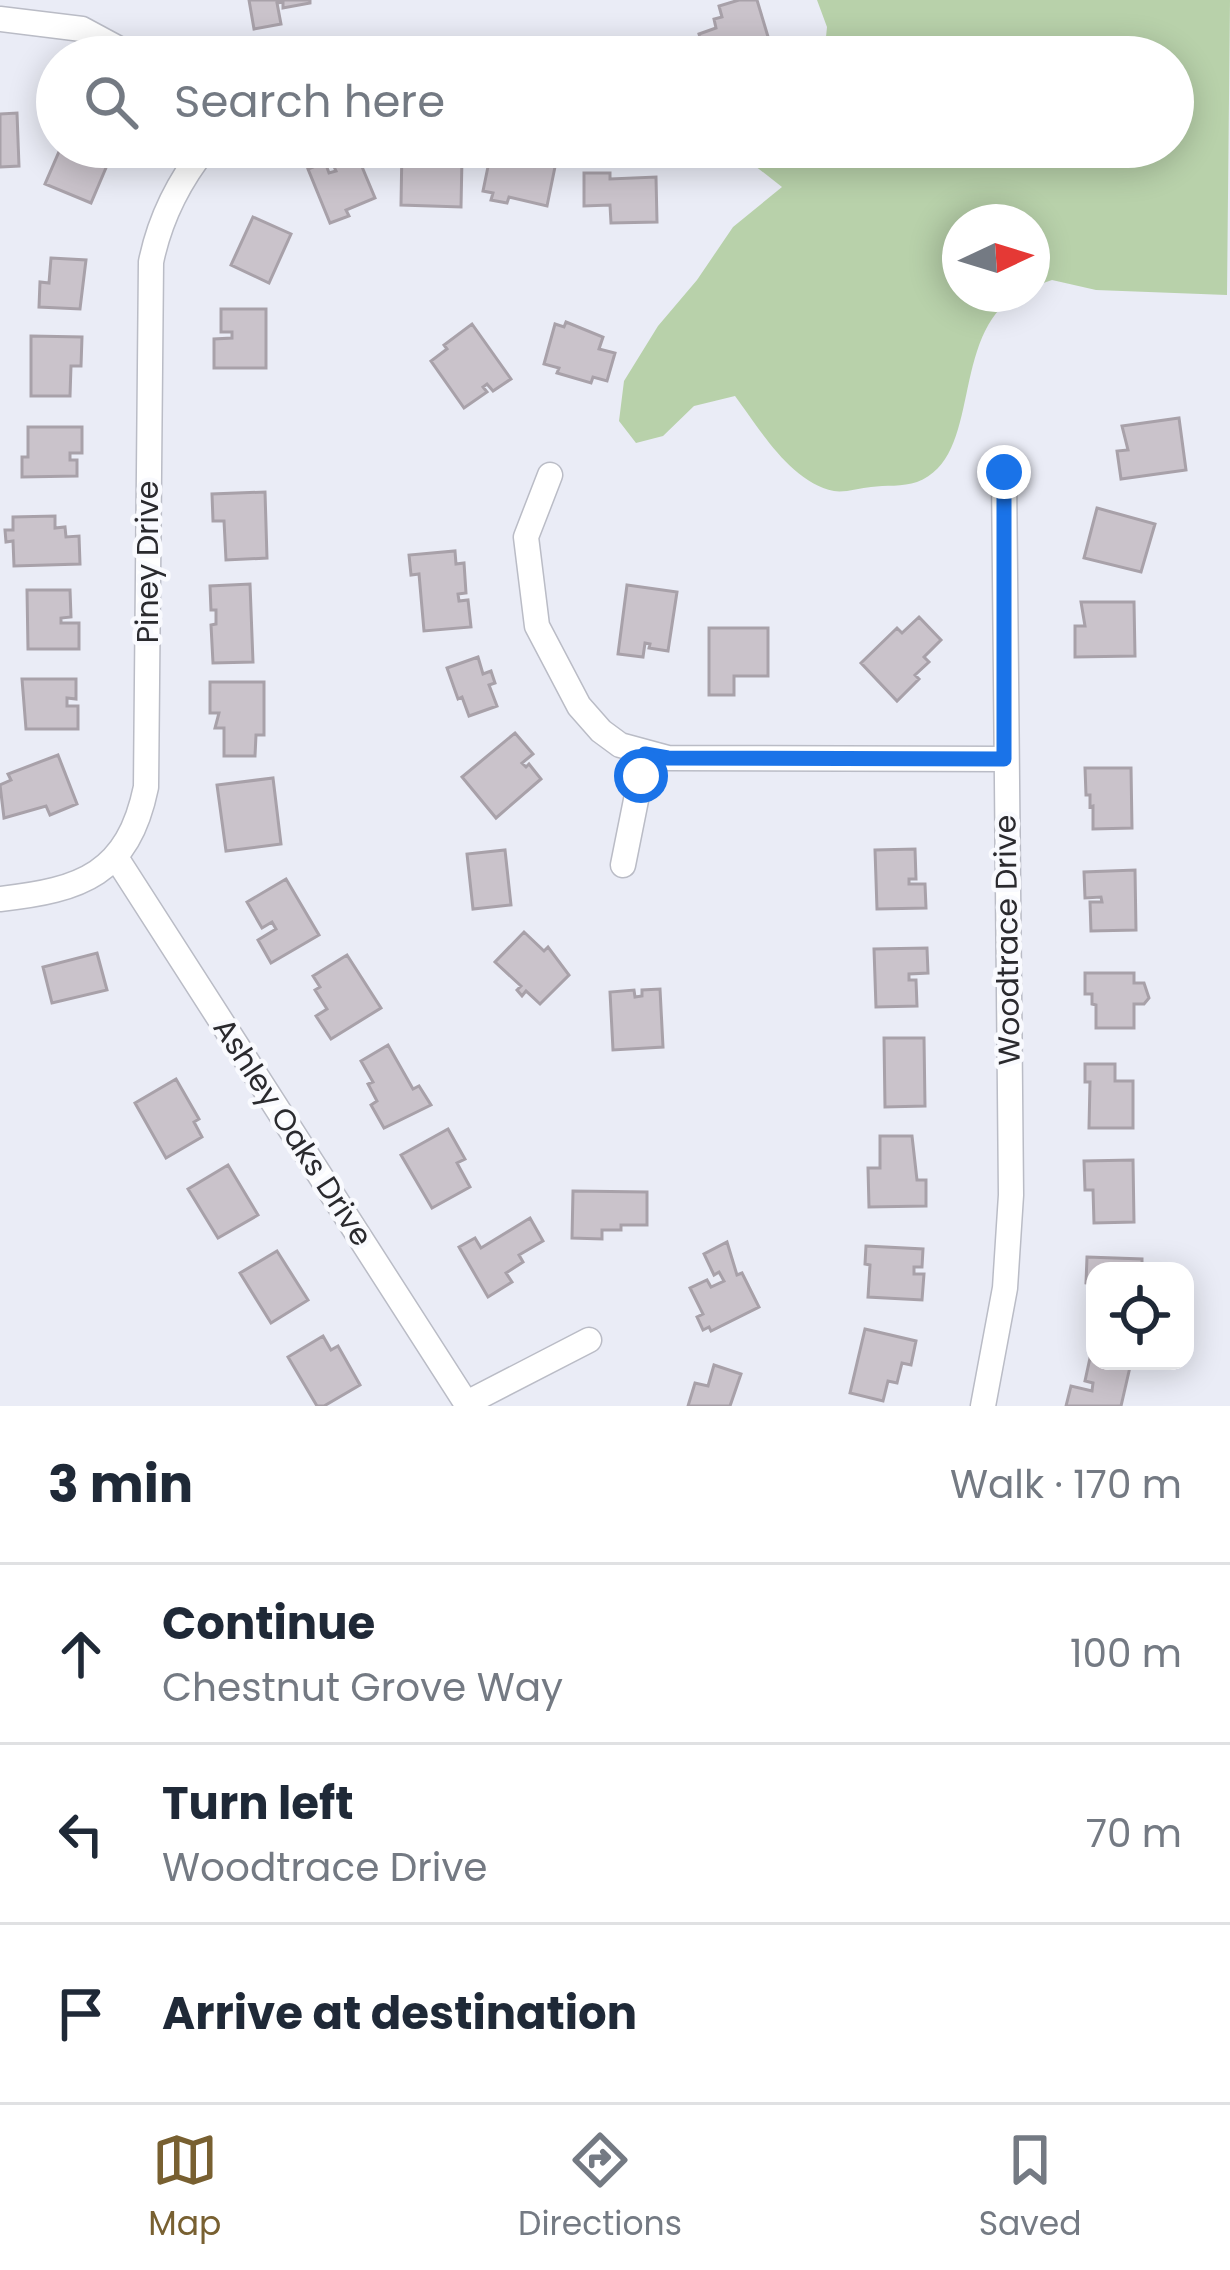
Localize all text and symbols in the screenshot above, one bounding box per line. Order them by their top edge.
search box [36,36,1194,168]
icon: search [78,69,144,135]
text: Search here [174,70,445,133]
north arrow [942,204,1050,312]
route end [977,445,1031,499]
street label: Piney Drive [126,481,169,643]
route start [614,749,668,803]
street label: Woodtrace Drive [983,814,1031,1066]
street label: Ashley Oaks Drive [203,1010,383,1254]
map controls [1086,1262,1194,1370]
button: locate [1086,1262,1194,1370]
text: 3 min [48,1448,193,1520]
text: Walk · 170 m [950,1457,1182,1512]
text: Continue [162,1592,375,1655]
icon: ahead [48,1621,114,1687]
text: 100 m [1070,1626,1182,1681]
text: Chestnut Grove Way [162,1660,563,1715]
text: Turn left [162,1772,354,1835]
icon: left [48,1801,114,1867]
text: 70 m [1086,1806,1182,1861]
text: Woodtrace Drive [162,1840,488,1895]
icon: arrive [48,1981,114,2047]
text: Arrive at destination [162,1982,637,2045]
tab: Map [148,2127,221,2249]
tab: Directions [518,2127,682,2249]
tab: Saved [979,2127,1082,2249]

